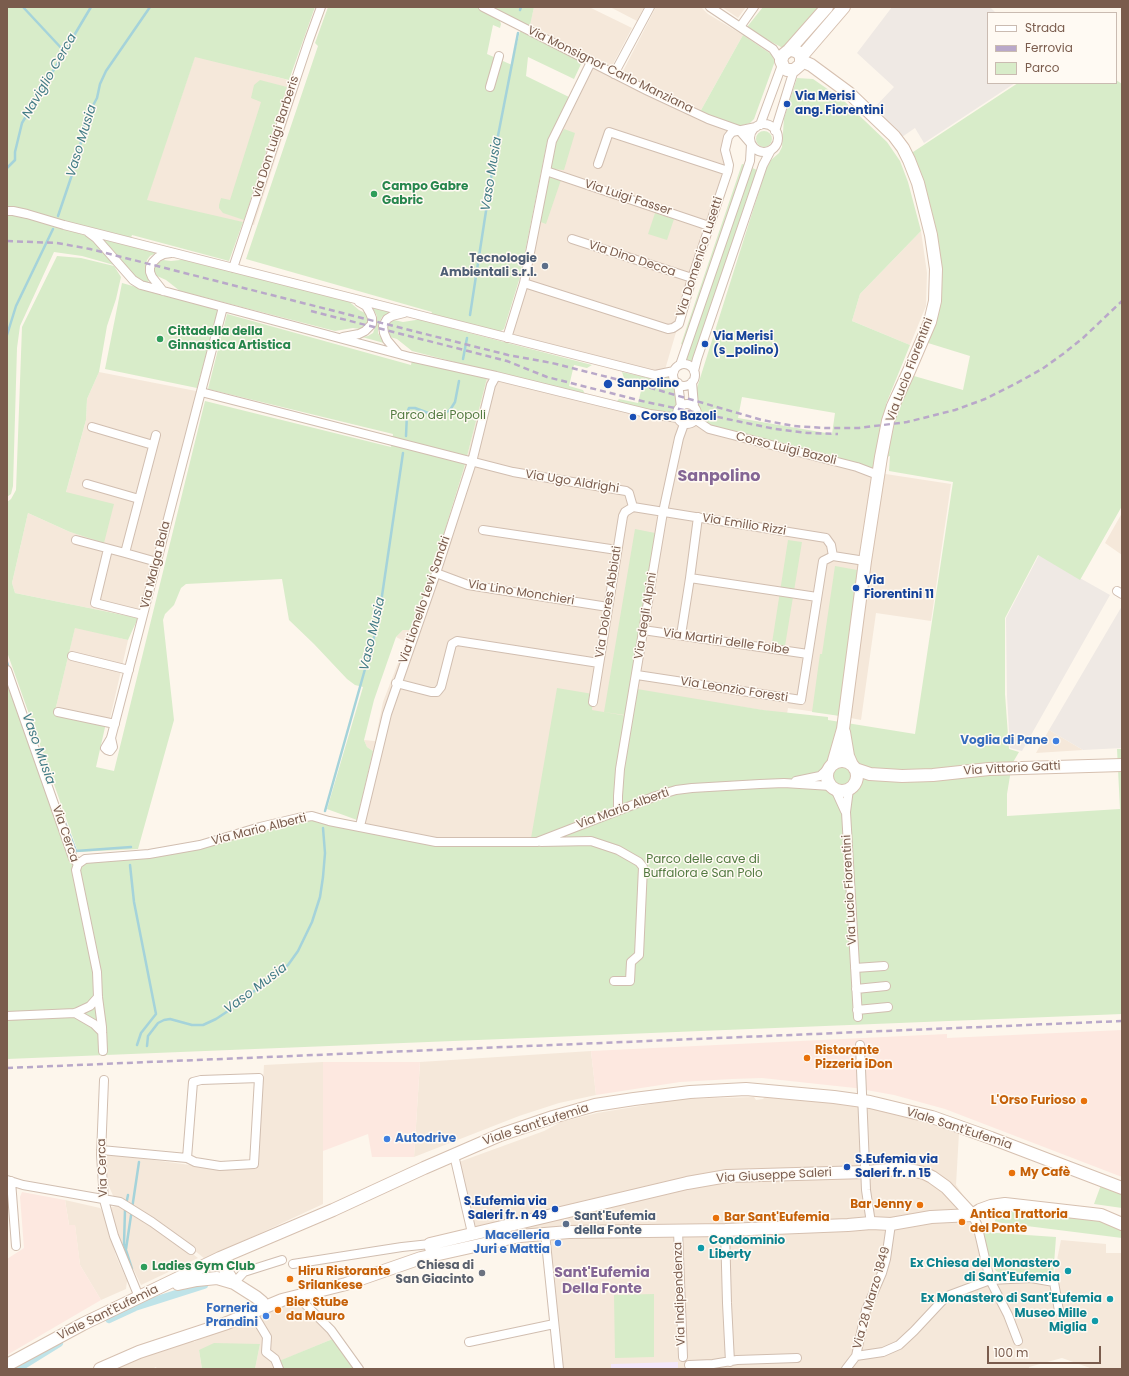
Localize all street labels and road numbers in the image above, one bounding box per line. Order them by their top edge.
street label: Via Monsignor Carlo Manziana [525,24,695,116]
street label: via Don Luigi Barberis [249,74,303,200]
street label: Via Luigi Fasser [582,177,674,219]
street label: Via Domenico Lusetti [674,195,726,319]
street label: Via Dino Decca [587,238,677,280]
street label: Via Lucio Fiorentini [883,316,937,424]
street label: Corso Luigi Bazoli [734,430,838,468]
street label: Via Ugo Aldrighi [524,467,620,497]
street label: Via Emilio Rizzi [701,511,787,539]
street label: Via Malga Bala [138,520,174,610]
street label: Via Lionello Levi Sandri [396,534,454,666]
street label: Via Dolores Abbiati [593,545,625,659]
street label: Via degli Alpini [632,571,660,661]
street label: Via Lino Monchieri [467,577,575,609]
street label: Via Martiri delle Foibe [662,626,790,658]
street label: Via Leonzio Foresti [679,674,789,706]
street label: Via Vittorio Gatti [963,759,1061,779]
street label: Via Mario Alberti [575,786,671,832]
street label: Via Cerca [49,804,81,864]
street label: Via Mario Alberti [210,811,308,849]
street label: Via Lucio Fiorentini [840,834,860,946]
street label: Viale Sant'Eufemia [481,1101,591,1149]
street label: Viale Sant'Eufemia [904,1105,1014,1153]
street label: Via Cerca [95,1138,111,1198]
street label: Via Giuseppe Saleri [716,1166,832,1186]
street label: Via Indipendenza [671,1242,689,1346]
street label: Via 28 Marzo 1849 [850,1245,894,1351]
street label: Viale Sant'Eufemia [55,1282,161,1344]

